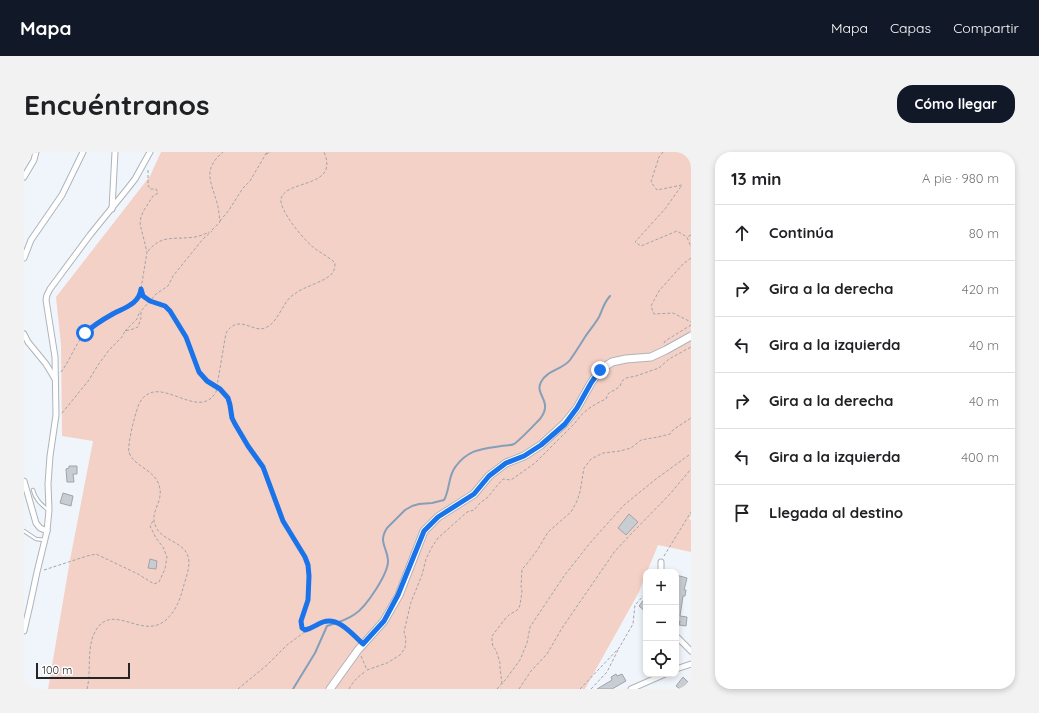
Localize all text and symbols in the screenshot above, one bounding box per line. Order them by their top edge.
text: Mapa [20,16,71,40]
text: Mapa [831,19,868,37]
text: Capas [890,19,931,37]
text: Compartir [953,19,1019,37]
button: Cómo llegar [897,85,1015,123]
text: Encuéntranos [24,87,209,122]
text: 13 min [731,168,781,189]
text: A pie · 980 m [922,170,999,186]
icon: ahead [731,222,753,244]
text: Continúa [769,223,834,242]
text: 80 m [969,225,999,241]
icon: right [731,278,753,300]
text: Gira a la derecha [769,279,894,298]
text: 420 m [962,281,999,297]
route start [76,324,94,342]
icon: left [731,334,753,356]
text: Gira a la izquierda [769,335,901,354]
text: 40 m [969,337,999,353]
route end [591,361,609,379]
icon: right [731,390,753,412]
text: Gira a la derecha [769,391,894,410]
text: 40 m [969,393,999,409]
icon: left [731,446,753,468]
text: Gira a la izquierda [769,447,901,466]
text: 400 m [961,449,999,465]
icon: arrive [731,502,753,524]
text: Llegada al destino [769,503,903,522]
map controls [643,569,679,677]
button: + [643,569,679,605]
button: − [643,605,679,641]
button: locate [643,641,679,677]
scale bar [36,661,130,680]
text: 100 m [42,663,72,677]

